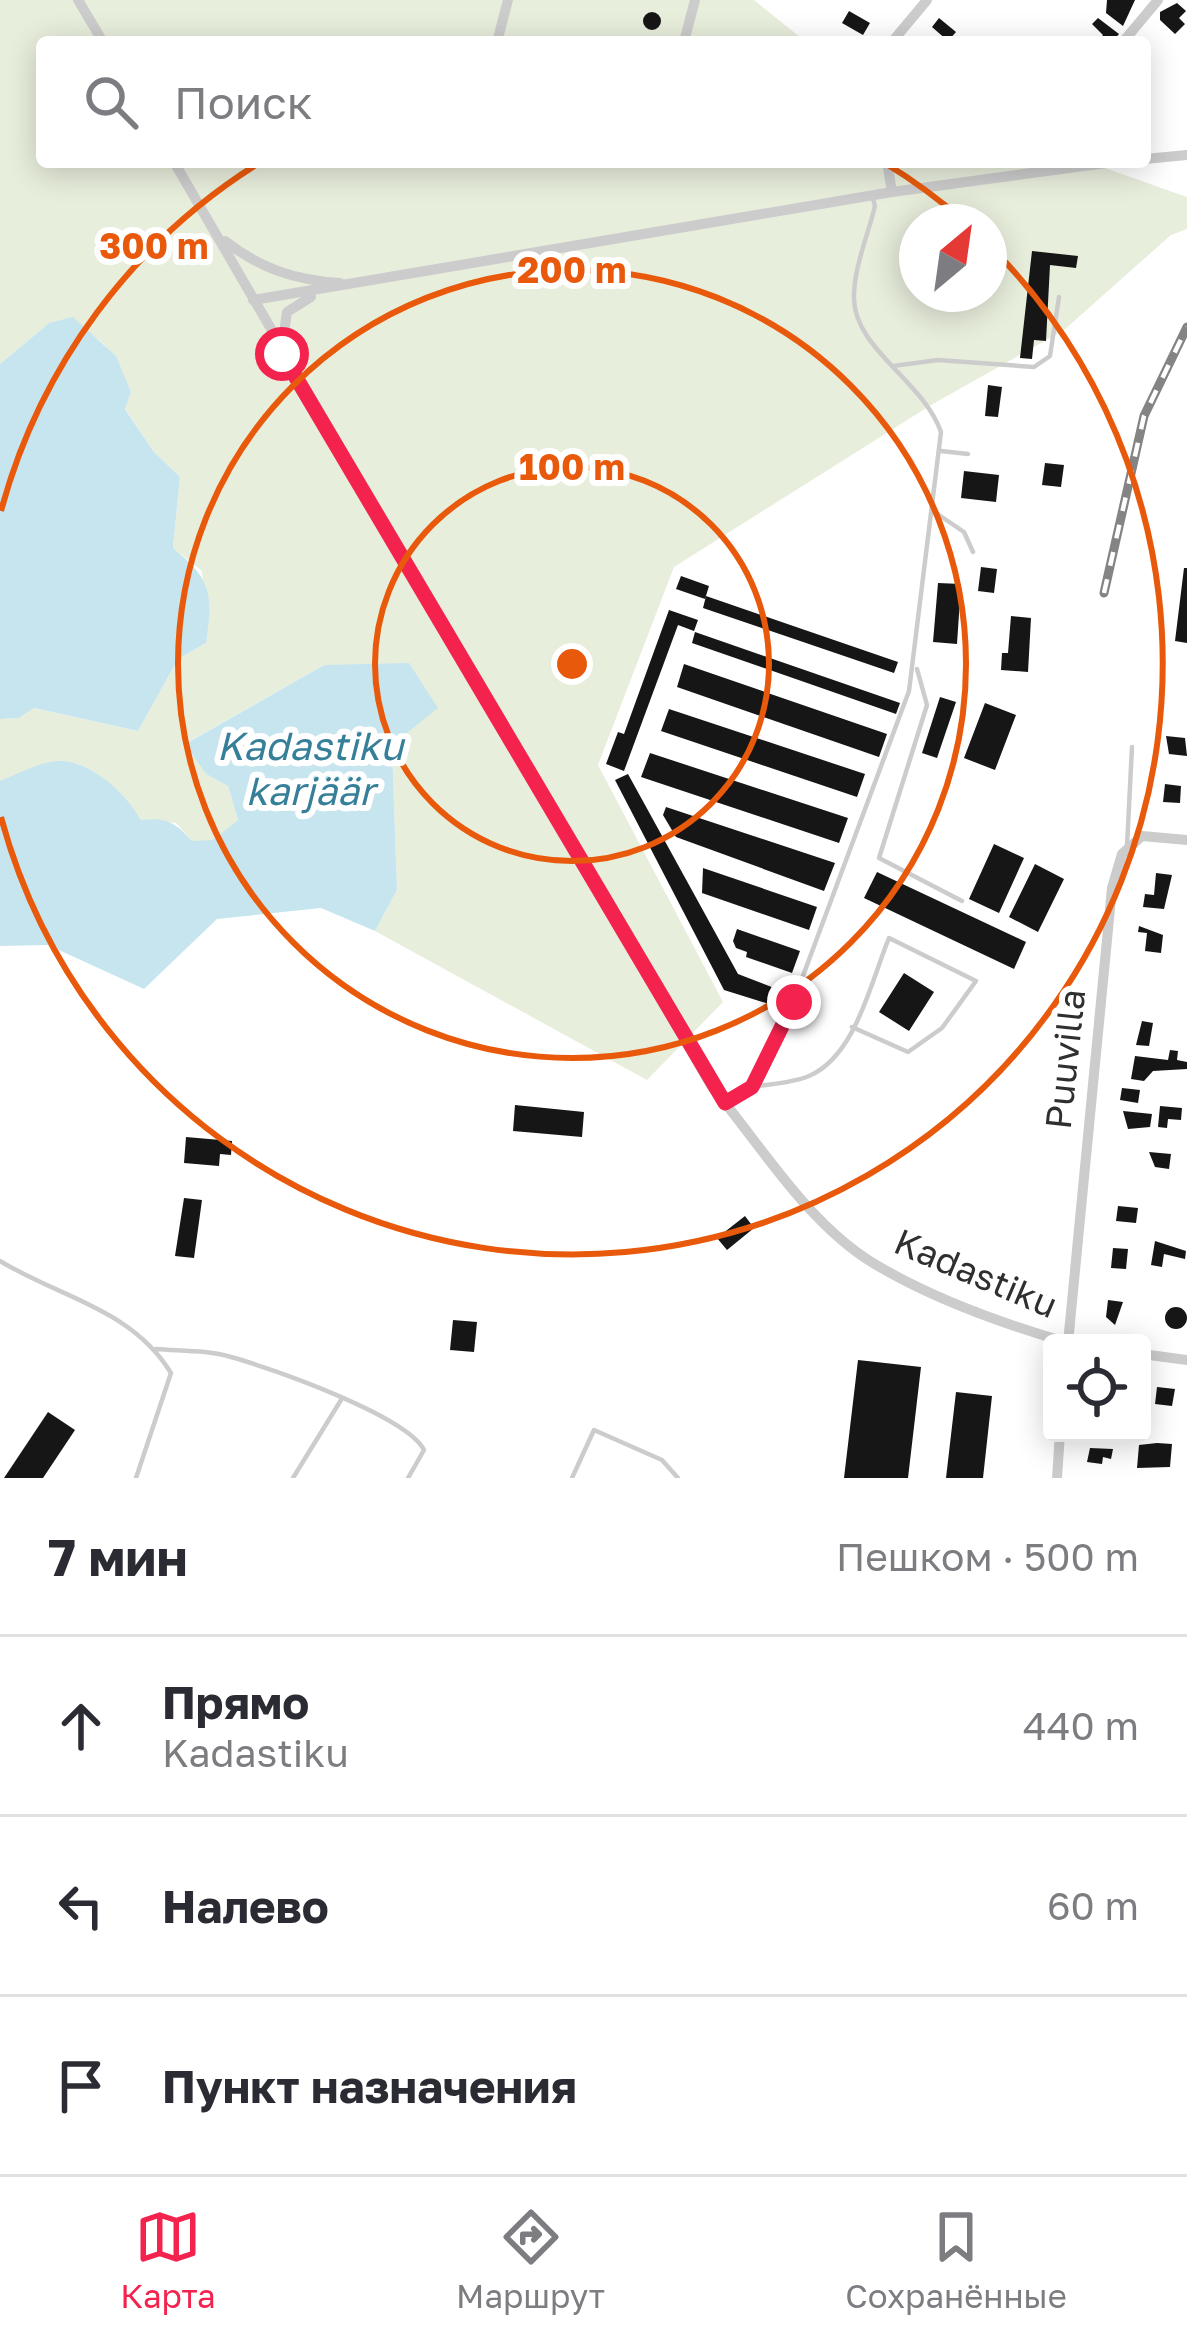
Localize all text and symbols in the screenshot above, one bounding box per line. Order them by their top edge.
search box [36,36,1151,168]
icon: search [78,69,144,135]
text: Поиск [174,75,313,129]
north arrow [899,204,1007,312]
text: 300 m [99,224,209,267]
text: 200 m [517,248,627,291]
route start [255,327,309,381]
text: 100 m [519,445,625,488]
centre of rings [551,643,593,685]
water label: Kadastiku karjäär [217,722,406,814]
route end [767,975,821,1029]
street label: Puuvilla [1036,987,1093,1131]
street label: Kadastiku [888,1219,1064,1326]
map controls [1043,1334,1151,1442]
button: locate [1043,1334,1151,1442]
text: 7 мин [48,1526,188,1587]
text: Пешком · 500 m [836,1533,1139,1580]
text: Прямо [162,1675,309,1729]
icon: ahead [48,1693,114,1759]
text: 440 m [1023,1702,1139,1749]
text: Kadastiku [162,1729,349,1776]
icon: left [48,1873,114,1939]
text: Налево [162,1879,329,1933]
text: 60 m [1047,1882,1139,1929]
icon: arrive [48,2053,114,2119]
text: Пункт назначения [162,2059,577,2113]
tab: Карта [120,2204,216,2315]
tab: Маршрут [456,2204,605,2315]
tab: Сохранённые [845,2204,1067,2315]

